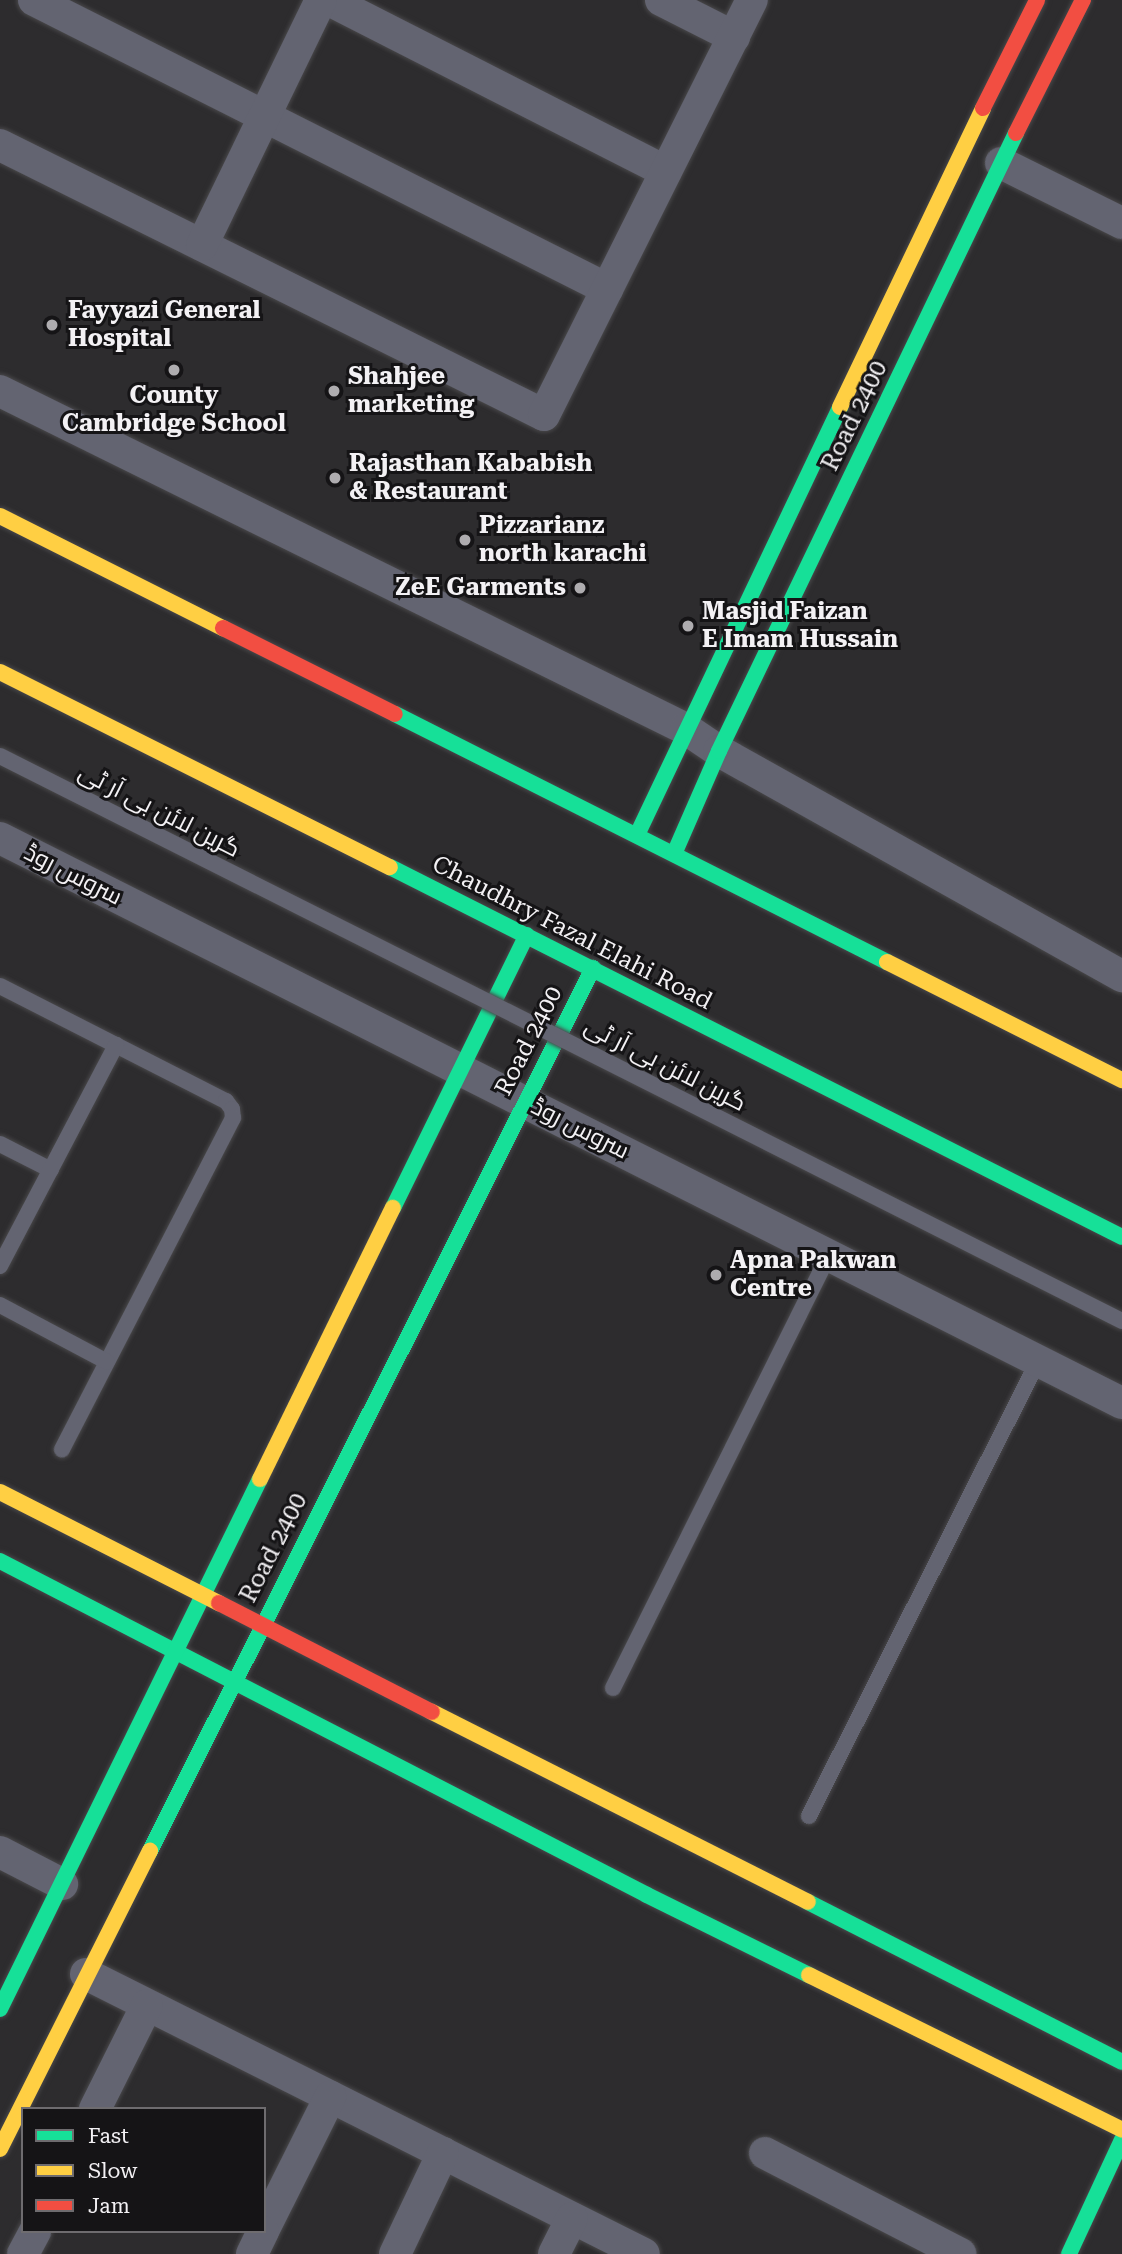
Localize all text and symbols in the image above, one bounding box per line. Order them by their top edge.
place label: Fayyazi General Hospital [68,297,260,353]
marker: Fayyazi General Hospital [42,315,62,335]
street label: Road 2400 [816,356,894,476]
marker: County Cambridge School [166,362,182,378]
place label: Shahjee marketing [348,363,474,419]
place label: County Cambridge School [62,382,286,438]
marker: Shahjee marketing [326,383,342,399]
place label: Rajasthan Kababish & Restaurant [349,450,592,506]
marker: Rajasthan Kababish & Restaurant [327,470,343,486]
place label: Pizzarianz north karachi [479,512,646,568]
marker: Pizzarianz north karachi [457,532,473,548]
place label: ZeE Garments [395,574,566,602]
marker: ZeE Garments [572,580,588,596]
place label: Masjid Faizan E Imam Hussain [702,598,898,654]
marker: Masjid Faizan E Imam Hussain [680,618,696,634]
street label: گرین لائن بی آر ٹی [73,758,245,864]
street label: سروس روڈ [19,838,127,912]
street label: Chaudhry Fazal Elahi Road [427,850,717,1016]
street label: Road 2400 [489,982,569,1100]
street label: گرین لائن بی آر ٹی [579,1012,751,1118]
street label: سروس روڈ [526,1092,634,1166]
place label: Apna Pakwan Centre [730,1247,896,1303]
marker: Apna Pakwan Centre [708,1267,724,1283]
street label: Road 2400 [234,1489,314,1607]
legend [21,2107,266,2233]
text: Fast [88,2124,129,2148]
text: Slow [88,2159,137,2183]
text: Jam [88,2194,130,2218]

